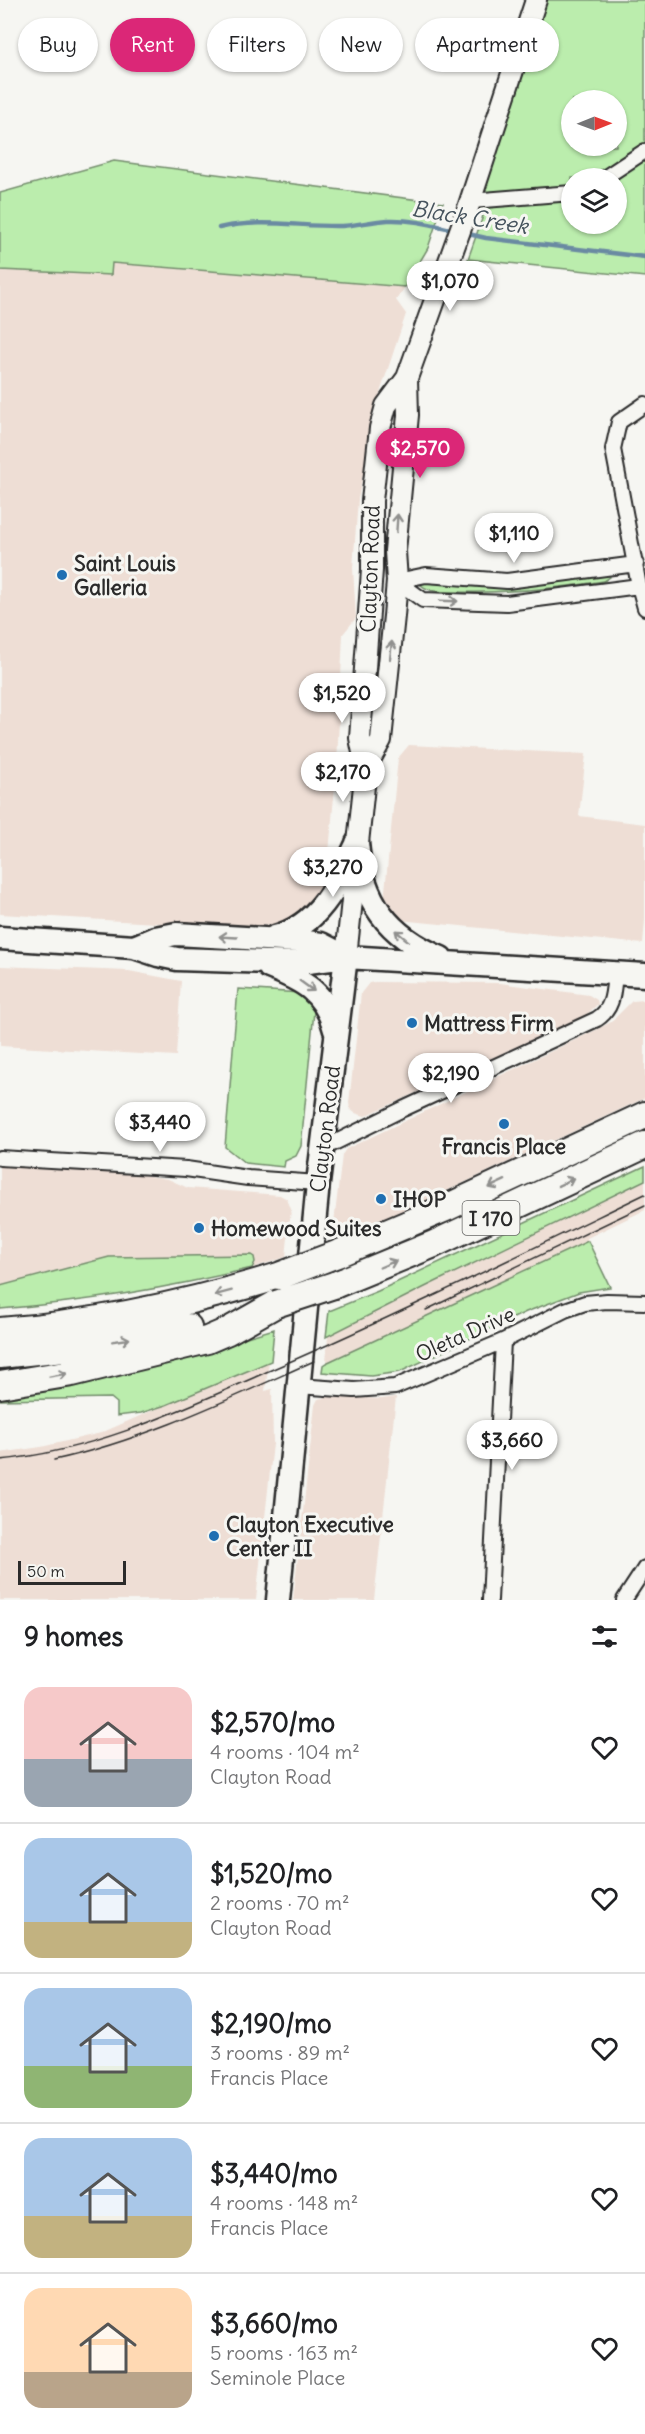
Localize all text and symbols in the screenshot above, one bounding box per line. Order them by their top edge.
chip: Buy [18,18,98,72]
chip: Rent [110,18,195,72]
chip: Filters [207,18,307,72]
chip: New [319,18,403,72]
chip: Apartment [415,18,559,72]
north arrow [561,90,627,156]
map controls [561,90,627,234]
button: layers [561,168,627,234]
water label: Black Creek [410,194,532,240]
pin: $1,070 [401,261,499,312]
text: $1,070 [421,268,479,293]
pin: $2,570 [371,428,469,479]
text: $2,570 [390,435,450,460]
street label: Clayton Road [354,505,386,633]
one-way arrow [392,513,403,533]
pin: $1,110 [465,513,563,564]
text: $1,110 [488,520,540,545]
place label: Saint Louis Galleria [74,550,176,601]
marker: Saint Louis Galleria [55,568,69,582]
one-way arrow [439,595,459,606]
one-way arrow [386,640,397,660]
pin: $1,520 [293,673,391,724]
text: $1,520 [313,680,371,705]
pin: $2,170 [294,752,392,803]
text: $2,170 [315,759,371,784]
pin: $3,270 [284,847,382,898]
text: $3,270 [303,854,363,879]
one-way arrow [394,930,410,943]
one-way arrow [219,931,239,942]
one-way arrow [298,980,314,992]
place label: Mattress Firm [424,1010,555,1037]
marker: Mattress Firm [405,1016,419,1030]
pin: $2,190 [402,1053,500,1104]
text: $2,190 [422,1060,480,1085]
street label: Clayton Road [304,1064,346,1194]
pin: $3,440 [111,1102,209,1153]
text: $3,440 [129,1109,191,1134]
marker: Francis Place [497,1117,511,1131]
place label: Francis Place [442,1133,566,1160]
one-way arrow [556,1176,574,1188]
one-way arrow [489,1179,507,1191]
place label: IHOP [393,1186,446,1213]
marker: IHOP [374,1192,388,1206]
road number: I 170 [462,1201,520,1235]
place label: Homewood Suites [211,1215,382,1242]
marker: Homewood Suites [192,1221,206,1235]
one-way arrow [379,1258,397,1269]
one-way arrow [213,1287,232,1299]
street label: Oleta Drive [411,1300,519,1368]
one-way arrow [110,1334,130,1345]
one-way arrow [47,1369,67,1380]
pin: $3,660 [463,1420,561,1471]
text: $3,660 [481,1427,543,1452]
place label: Clayton Executive Center II [226,1511,394,1562]
marker: Clayton Executive Center II [207,1529,221,1543]
scale bar [18,1558,126,1586]
text: 50 m [27,1561,65,1581]
text: 9 homes [24,1620,123,1653]
icon: filters [588,1620,621,1653]
text: $2,570/mo [210,1706,335,1739]
icon: home [72,1711,144,1783]
icon: heart [588,1731,621,1764]
text: 4 rooms · 104 m² [210,1739,360,1764]
text: Clayton Road [210,1764,332,1789]
text: $1,520/mo [210,1857,332,1890]
icon: home [72,1862,144,1934]
icon: heart [588,1882,621,1915]
text: 2 rooms · 70 m² [210,1890,350,1915]
text: Clayton Road [210,1915,332,1940]
text: $2,190/mo [210,2007,332,2040]
icon: home [72,2012,144,2084]
icon: heart [588,2032,621,2065]
text: 3 rooms · 89 m² [210,2040,350,2065]
text: Francis Place [210,2065,328,2090]
text: $3,440/mo [210,2157,338,2190]
icon: home [72,2162,144,2234]
icon: heart [588,2182,621,2215]
text: 4 rooms · 148 m² [210,2190,358,2215]
text: Francis Place [210,2215,328,2240]
text: $3,660/mo [210,2307,338,2340]
icon: home [72,2312,144,2384]
icon: heart [588,2332,621,2365]
text: 5 rooms · 163 m² [210,2340,358,2365]
text: Seminole Place [210,2365,345,2390]

